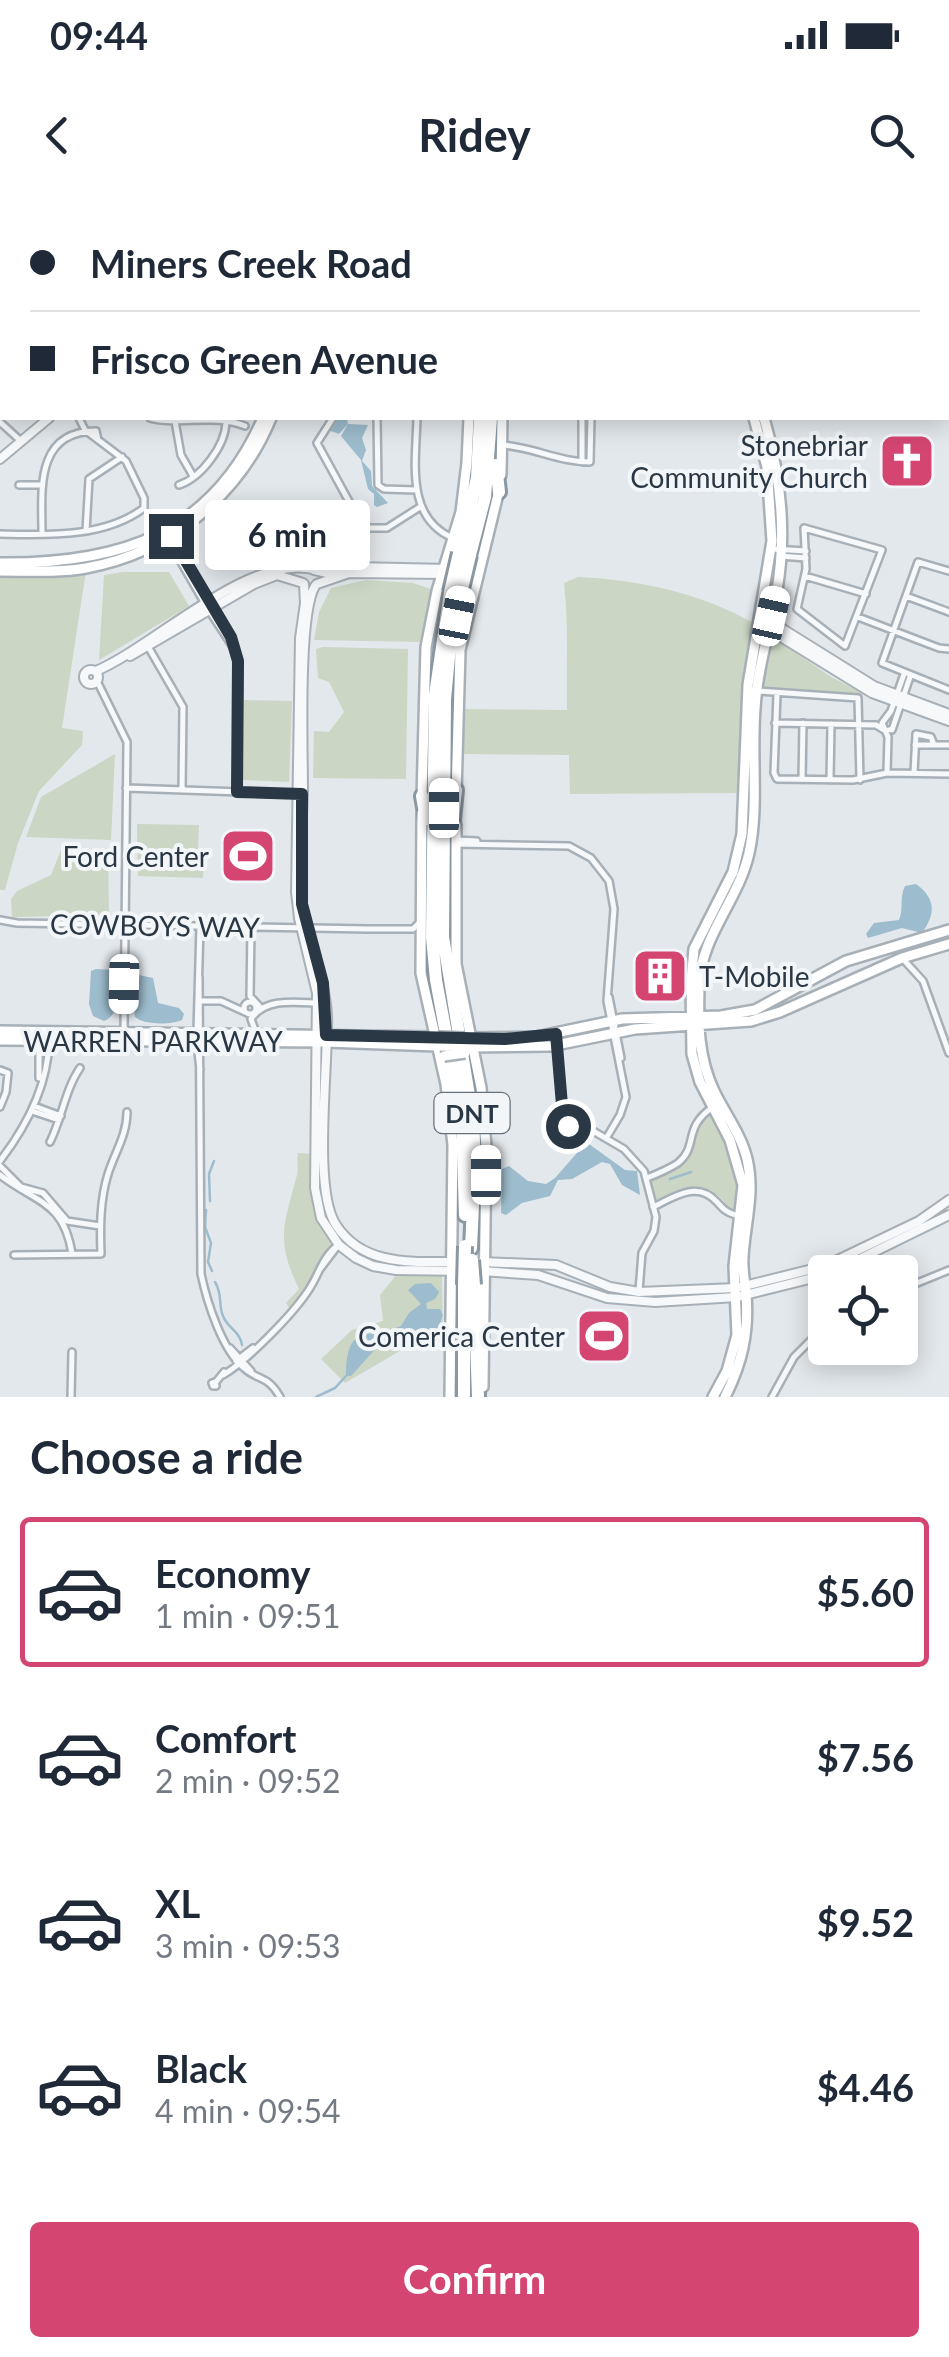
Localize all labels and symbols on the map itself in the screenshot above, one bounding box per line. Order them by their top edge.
place label: Stonebriar Community Church [630,428,868,494]
church icon: Stonebriar Community Church [877,431,937,491]
callout: 6 min [206,501,371,571]
route end [149,514,194,559]
car [750,583,792,649]
car [437,584,477,648]
car [429,778,459,838]
sports icon: Ford Center [218,826,278,886]
place label: Ford Center [62,839,209,873]
street label: COWBOYS WAY [50,906,261,944]
building icon: T-Mobile [630,946,690,1006]
car [108,954,140,1014]
place label: T-Mobile [699,959,809,993]
street label: WARREN PARKWAY [23,1024,283,1058]
road number: DNT [434,1093,510,1133]
route start [546,1104,591,1149]
car [471,1145,501,1205]
sports icon: Comerica Center [574,1306,634,1366]
place label: Comerica Center [358,1319,565,1353]

